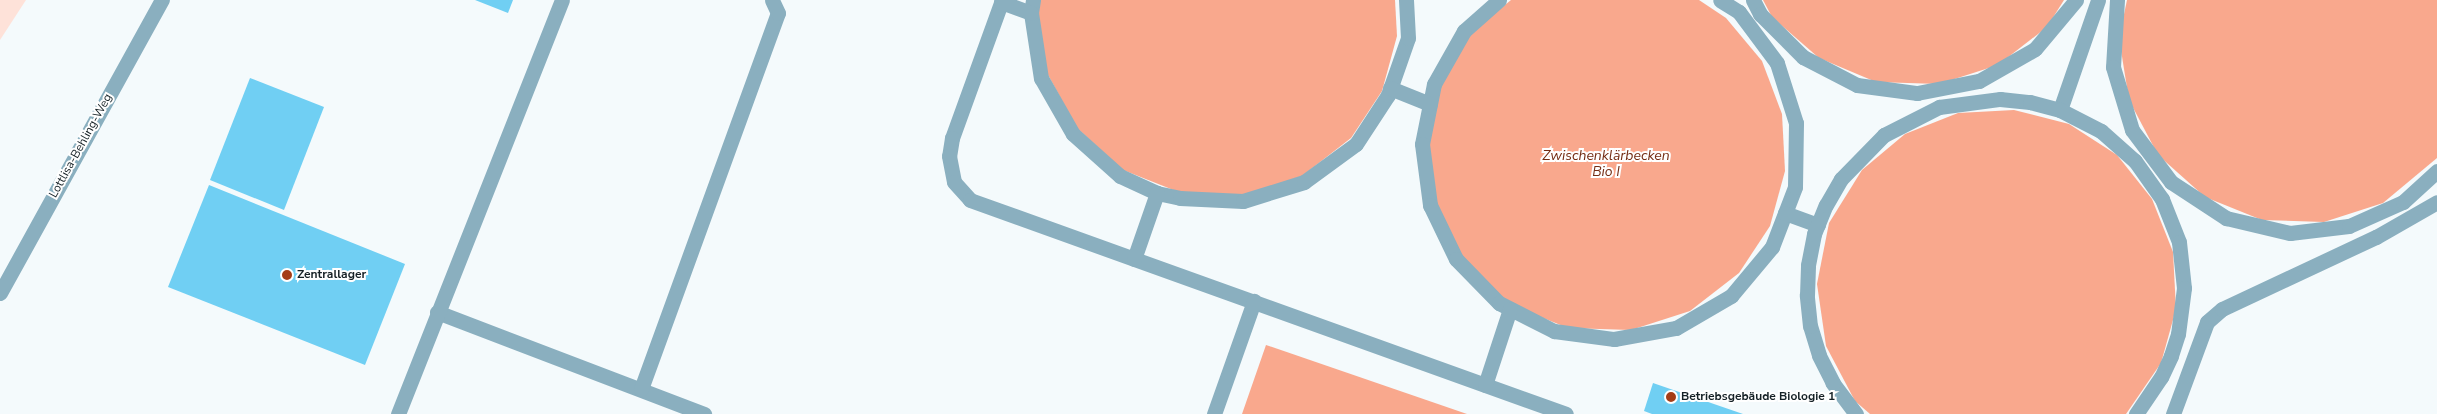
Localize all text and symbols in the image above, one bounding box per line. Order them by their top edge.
street label: Lottlisa-Behling-Weg [46,91,116,201]
water label: Zwischenklärbecken Bio I [1542,148,1670,180]
place label: Zentrallager [297,268,366,282]
marker: Zentrallager [281,269,293,281]
place label: Betriebsgebäude Biologie 1 [1681,390,1835,404]
marker: Betriebsgebäude Biologie 1 [1665,391,1677,403]

